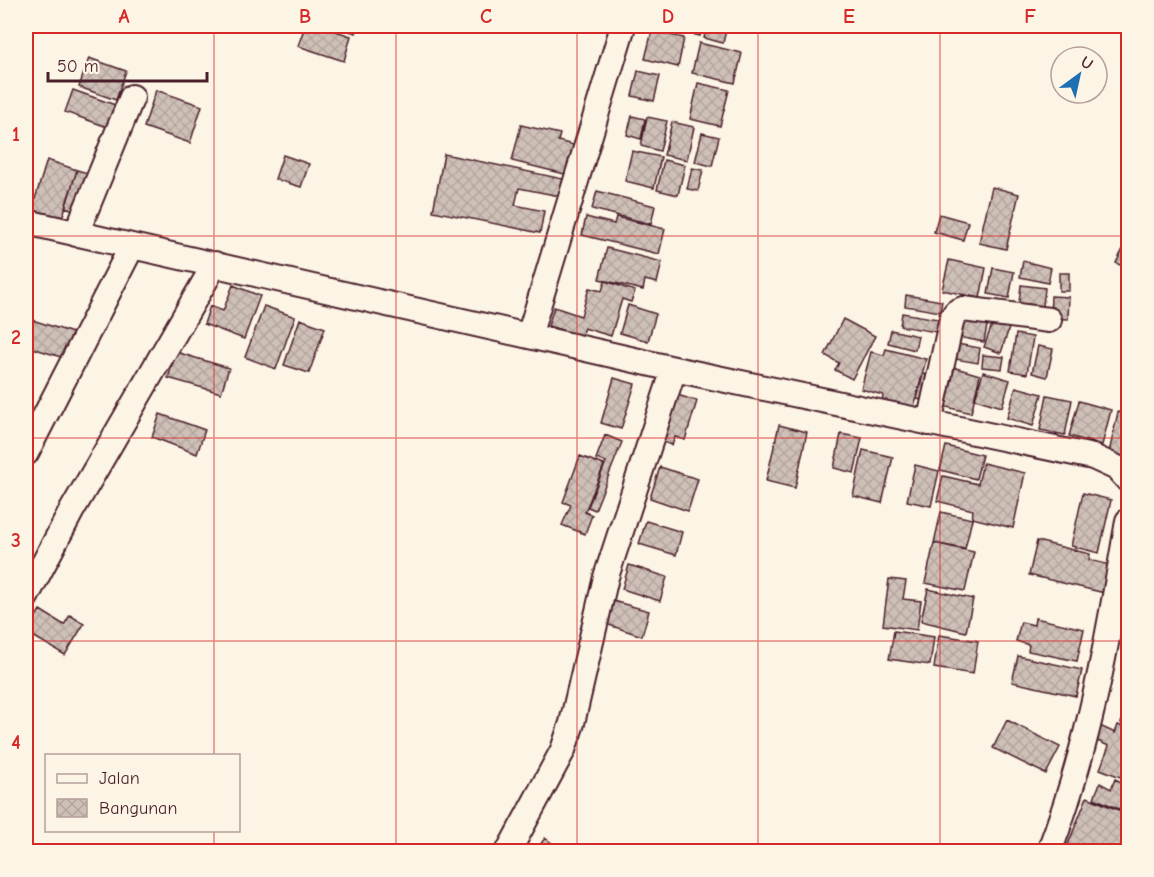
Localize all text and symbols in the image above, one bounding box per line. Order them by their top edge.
text: A [118,5,130,28]
text: B [299,5,311,28]
text: C [480,5,492,28]
text: D [662,5,674,28]
text: E [843,5,855,28]
text: F [1024,5,1036,28]
scale bar [48,45,207,83]
north arrow [1049,45,1109,105]
text: U [1077,53,1096,74]
text: 50 m [57,56,99,77]
text: 1 [12,123,20,146]
text: 2 [11,326,21,349]
text: 3 [11,529,21,552]
text: 4 [11,731,21,754]
legend [45,754,240,832]
text: Jalan [99,768,140,789]
text: Bangunan [99,798,177,819]

